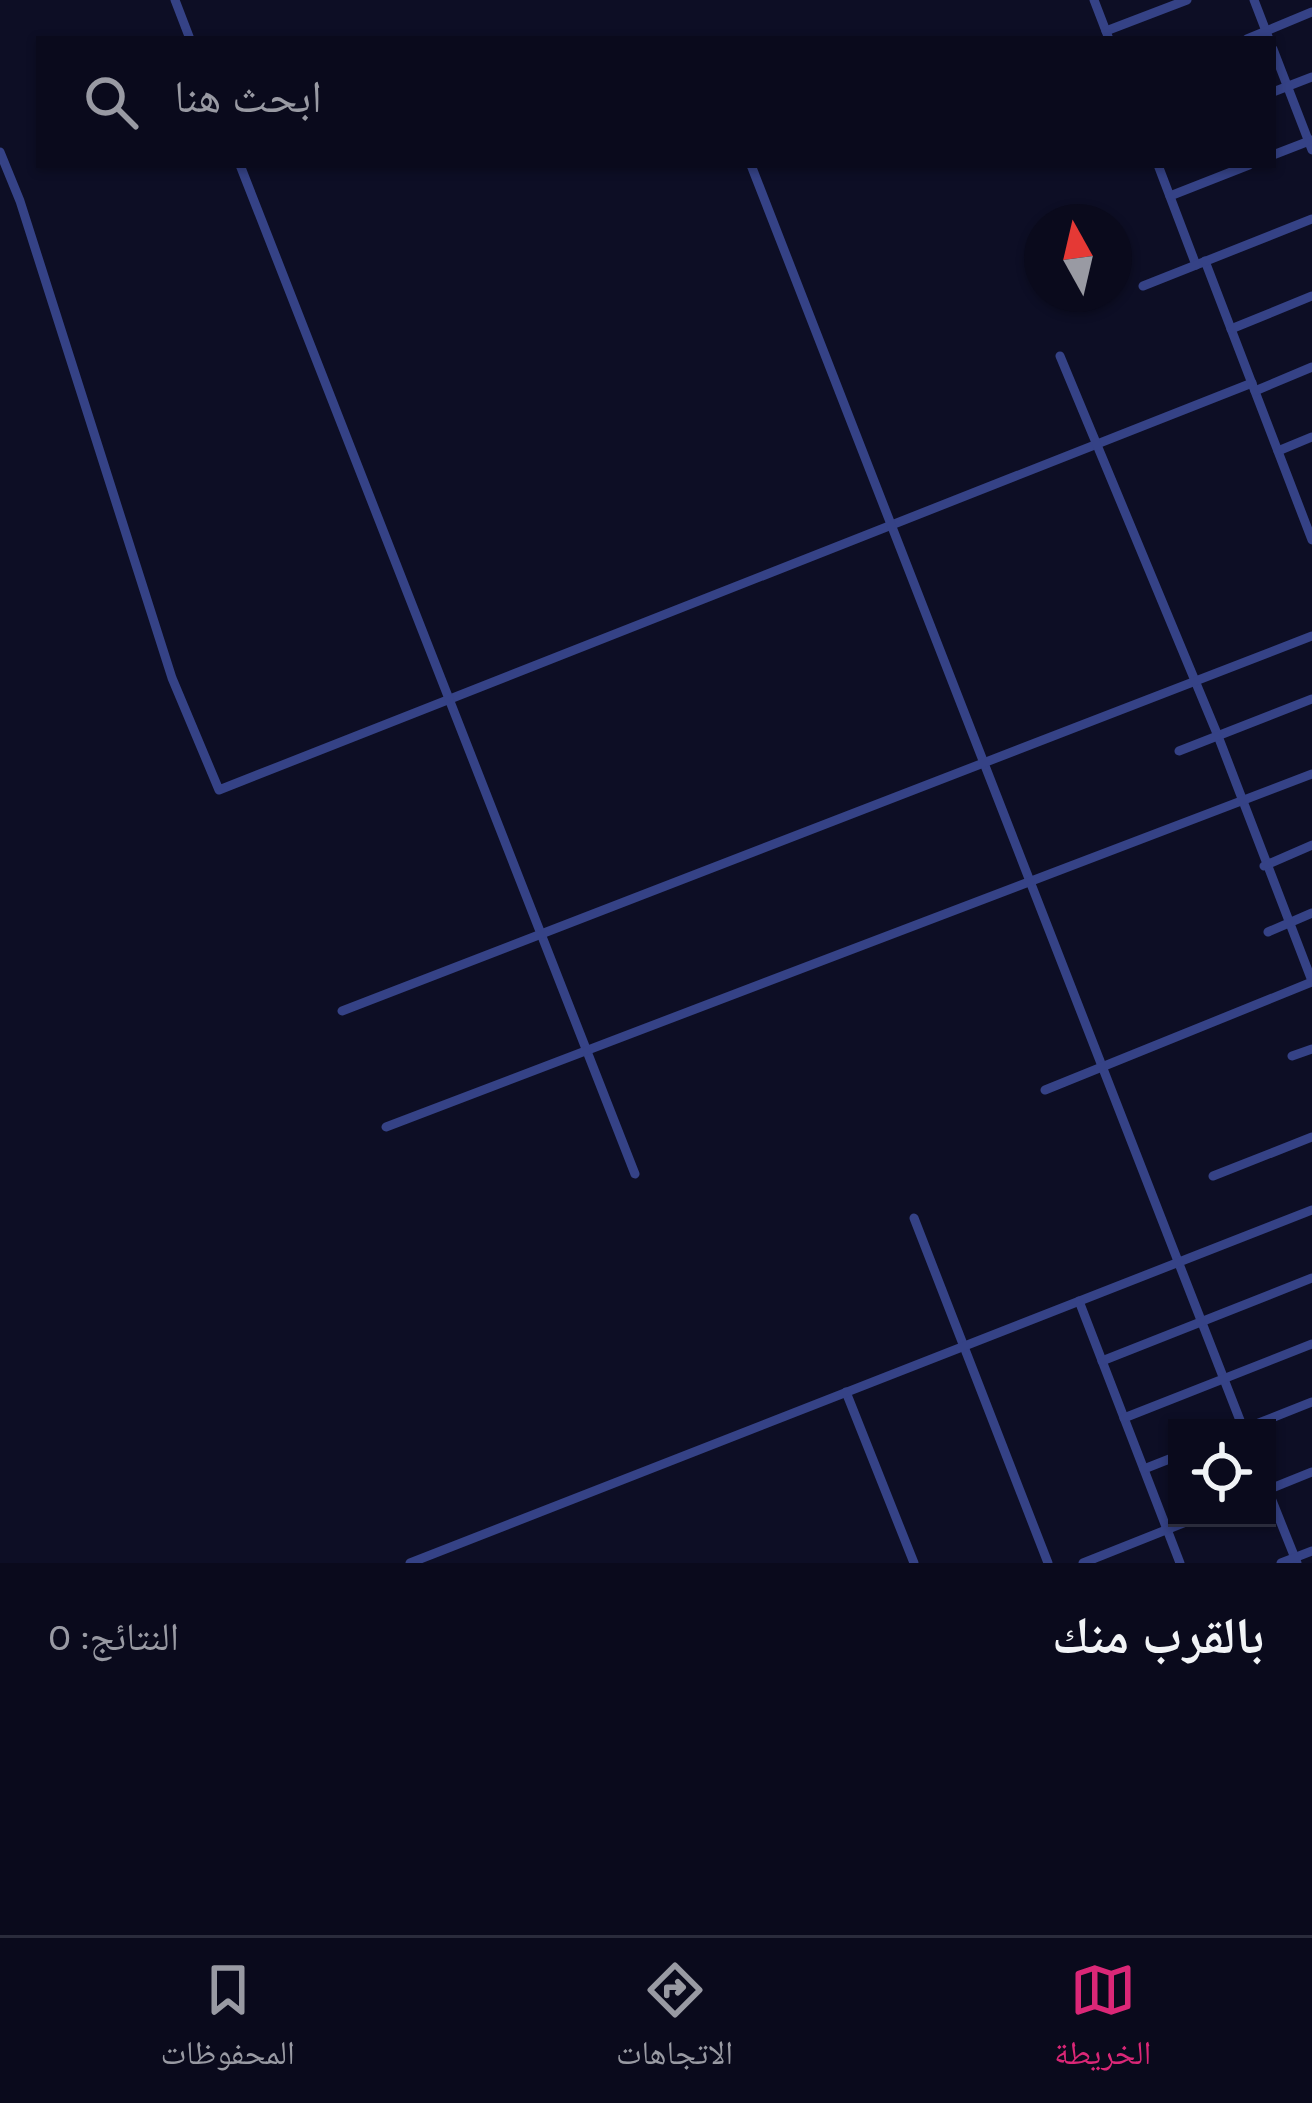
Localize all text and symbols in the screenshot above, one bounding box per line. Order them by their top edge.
search box [36,36,1276,168]
icon: search [78,69,144,135]
text: ابحث هنا [174,71,322,123]
north arrow [1024,204,1132,312]
map controls [1168,1419,1276,1527]
button: locate [1168,1419,1276,1527]
text: بالقرب منك [1052,1606,1264,1666]
text: النتائج: 0 [48,1614,179,1660]
tab: المحفوظات [161,1957,295,2085]
tab: الاتجاهات [616,1957,733,2085]
tab: الخريطة [1054,1957,1151,2085]

